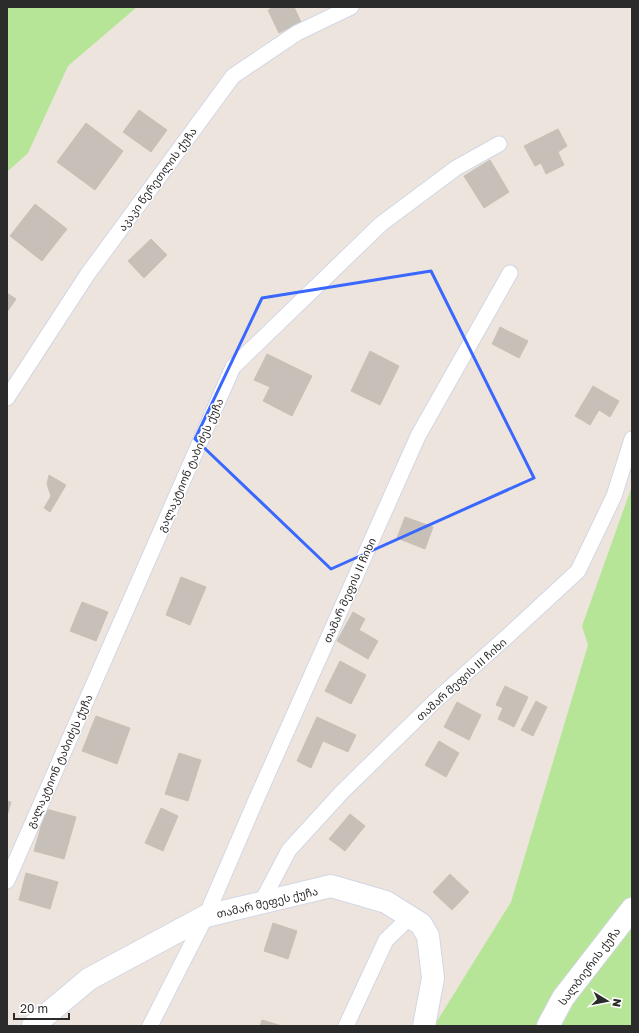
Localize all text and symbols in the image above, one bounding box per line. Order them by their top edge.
street label: აკაკი წერეთლის ქუჩა [115,125,200,234]
street label: გალაკტიონ ტაბიძეს ქუჩა [155,396,226,534]
street label: თამარ მეფის II ჩიხი [320,535,379,645]
street label: თამარ მეფის III ჩიხი [413,635,509,724]
street label: გალაკტიონ ტაბიძეს ქუჩა [24,692,95,830]
street label: თამარ მეფეს ქუჩა [215,884,319,921]
street label: სალბიერის ქუჩა [555,924,623,1008]
north arrow [587,981,627,1021]
scale bar [14,995,69,1021]
text: N [610,998,624,1008]
text: 20 m [20,1001,48,1016]

